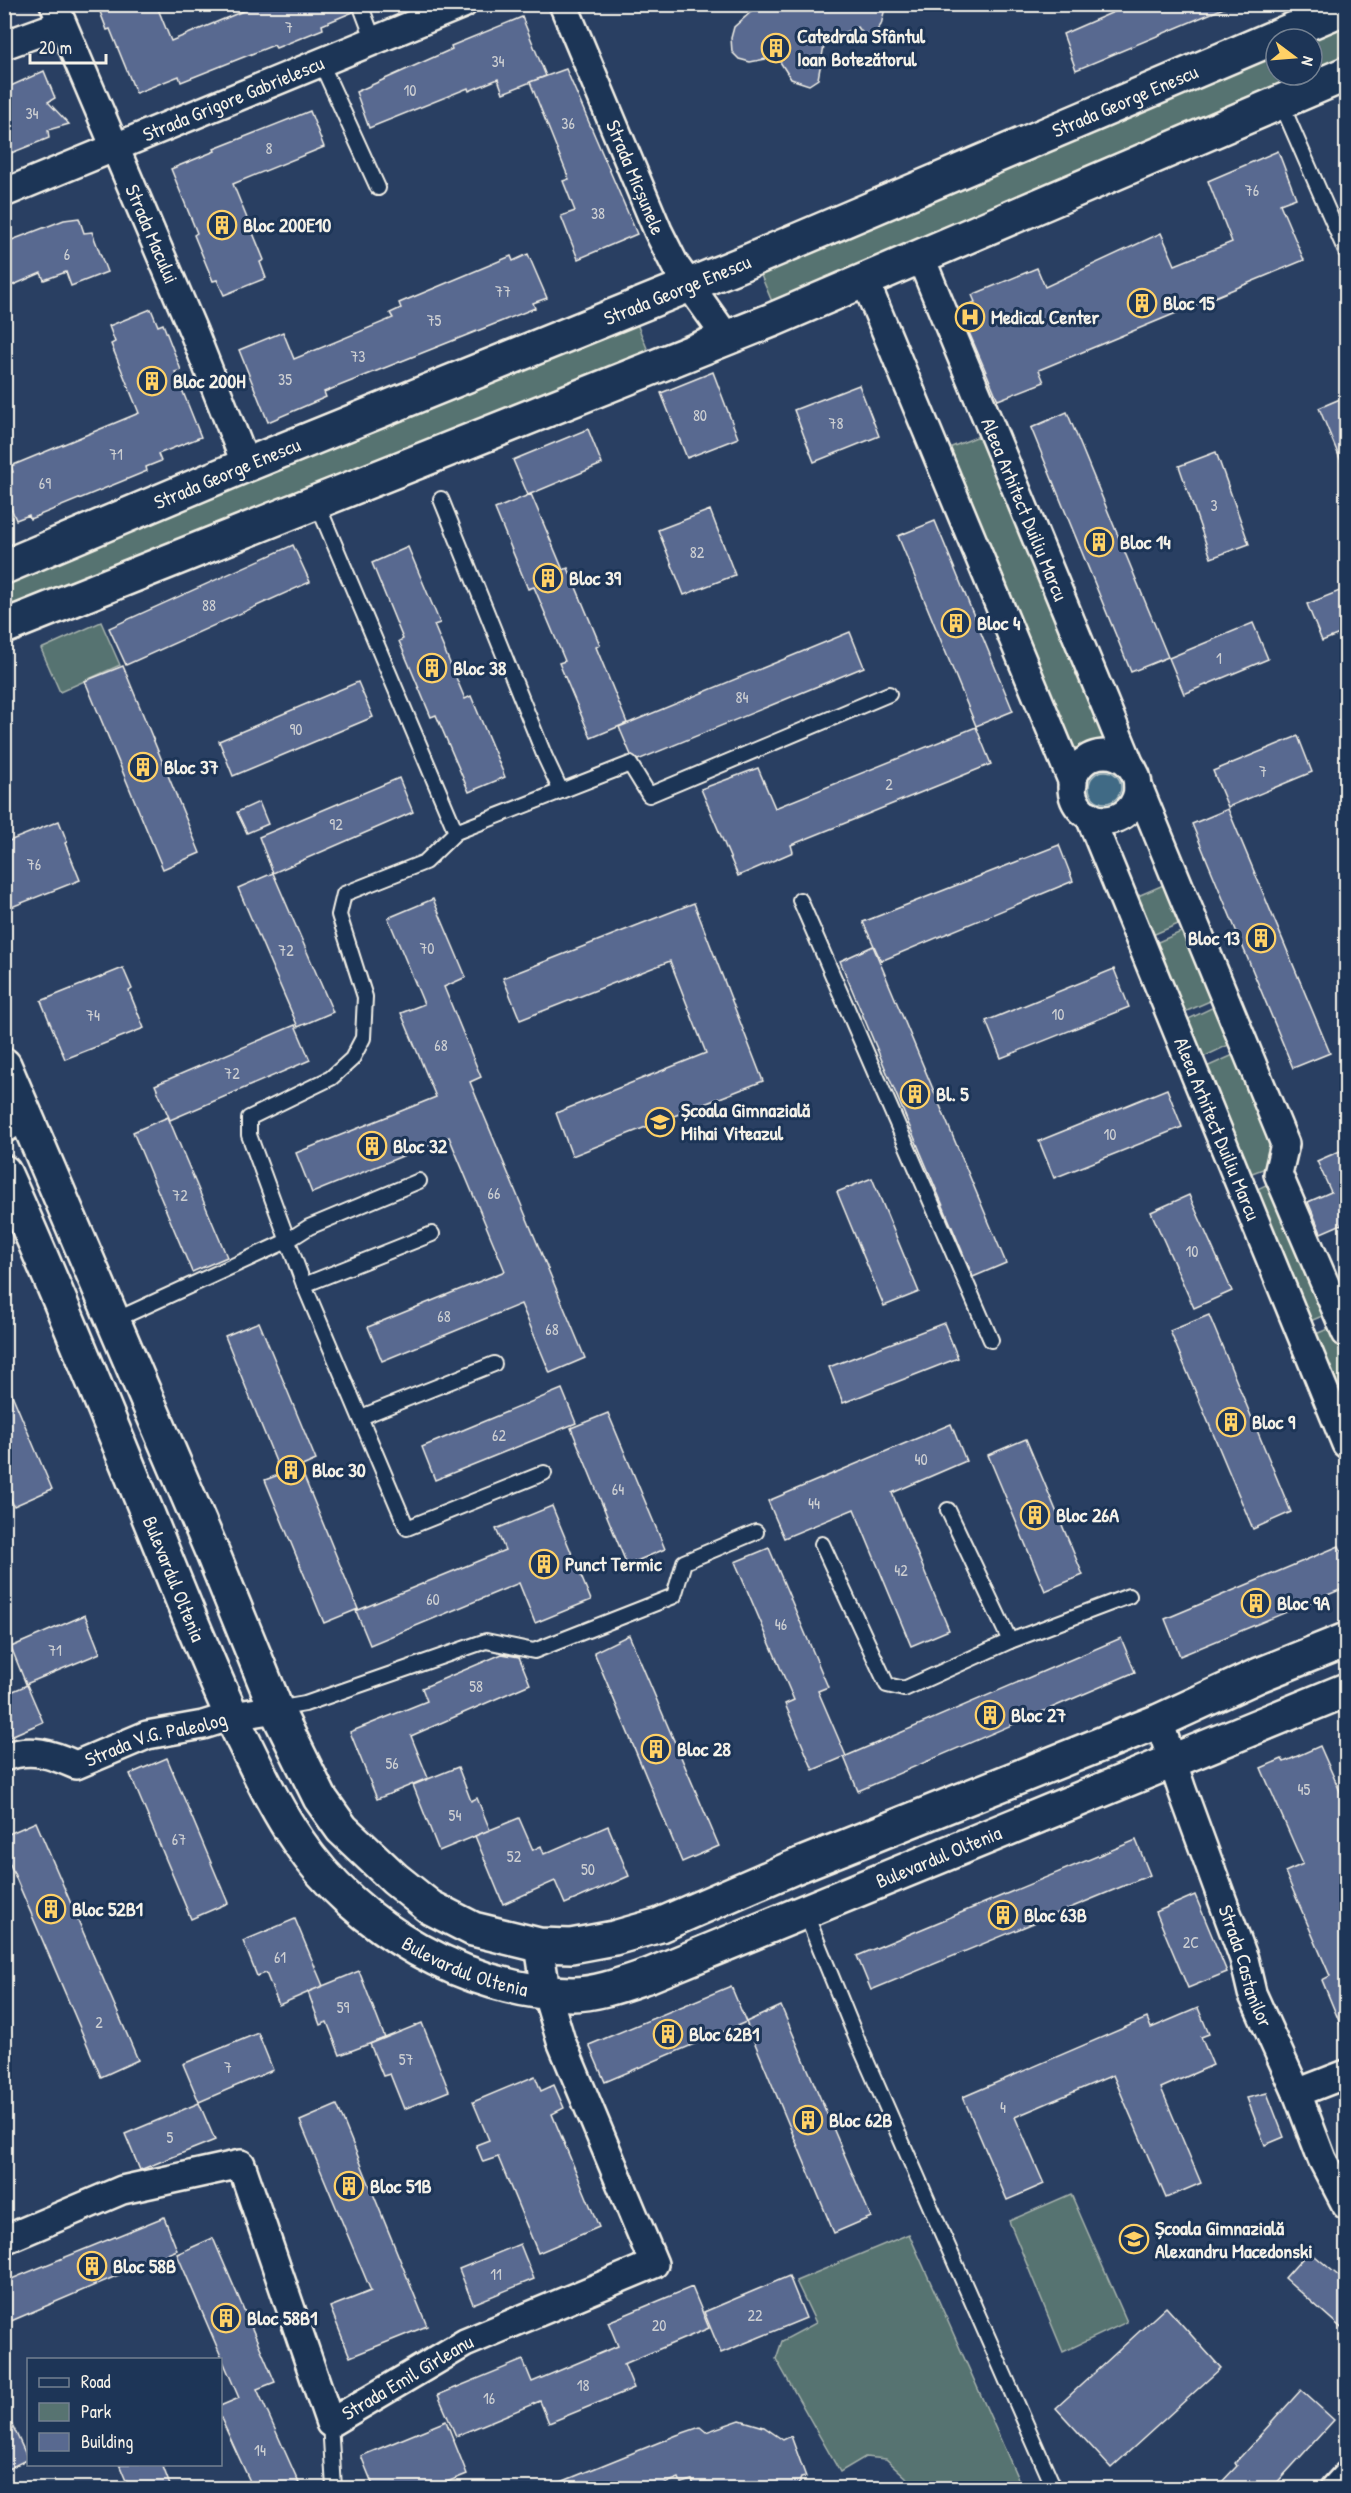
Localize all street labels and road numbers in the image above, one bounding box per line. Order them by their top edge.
street label: Strada Grigore Gabrielescu [138,49,328,147]
street label: Strada George Enescu [1048,58,1202,143]
street label: Strada Micșunele [600,116,672,239]
street label: Strada Macului [119,180,185,288]
street label: Strada George Enescu [600,248,754,331]
street label: Aleea Arhitect Duiliu Marcu [975,414,1075,605]
street label: Strada George Enescu [150,430,304,515]
street label: Aleea Arhitect Duiliu Marcu [1168,1033,1267,1224]
street label: Bulevardul Oltenia [137,1512,212,1646]
street label: Strada V.G. Paleolog [81,1705,230,1773]
street label: Bulevardul Oltenia [872,1819,1005,1894]
street label: Strada Castanilor [1212,1901,1280,2032]
street label: Bulevardul Oltenia [397,1929,530,2002]
street label: Strada Emil Gîrleanu [336,2327,477,2426]

